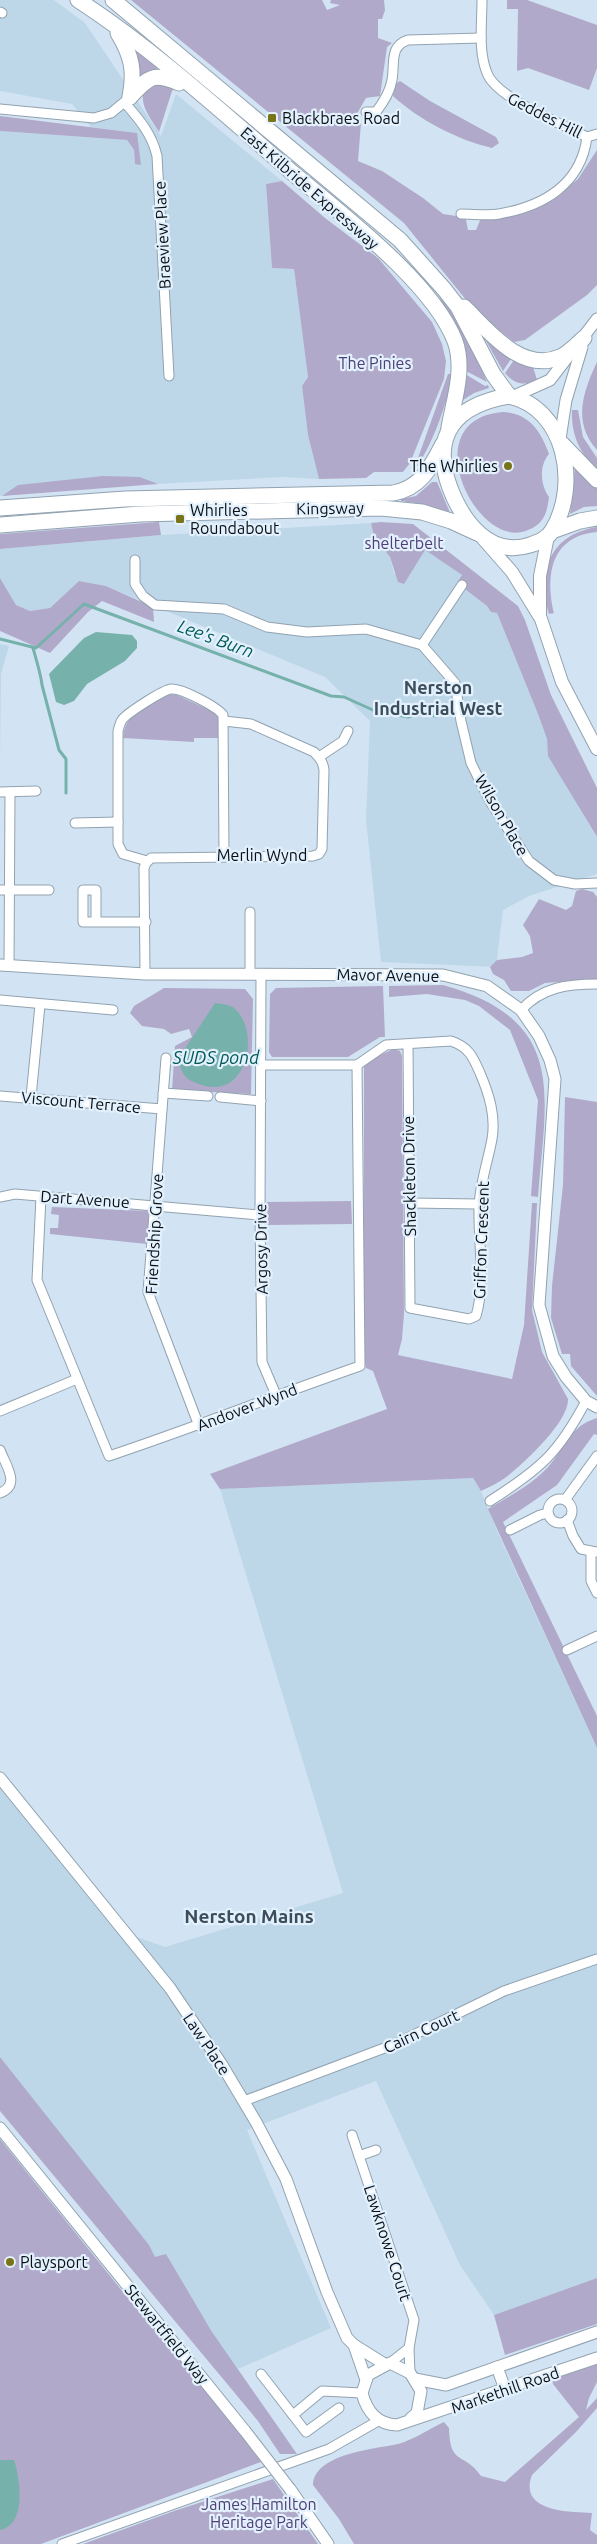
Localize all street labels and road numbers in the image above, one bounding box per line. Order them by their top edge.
street label: Geddes Hill [505,89,585,141]
street label: East Kilbride Expressway [237,123,383,253]
street label: Braeview Place [150,181,174,289]
street label: Kingsway [296,498,364,518]
street label: Wilson Place [472,771,532,859]
street label: Merlin Wynd [217,846,307,864]
street label: Mavor Avenue [336,965,440,985]
street label: Viscount Terrace [20,1088,142,1116]
street label: Shackleton Drive [399,1116,419,1236]
street label: Friendship Grove [142,1173,166,1295]
street label: Griffon Crescent [470,1180,492,1299]
street label: Dart Avenue [40,1187,130,1211]
street label: Argosy Drive [251,1203,271,1295]
street label: Andover Wynd [194,1380,300,1434]
street label: Cairn Court [380,2005,462,2056]
street label: Law Place [180,2010,234,2078]
street label: Lawknowe Court [361,2183,415,2304]
street label: Stewartfield Way [121,2281,213,2388]
street label: Markethill Road [449,2363,561,2417]

